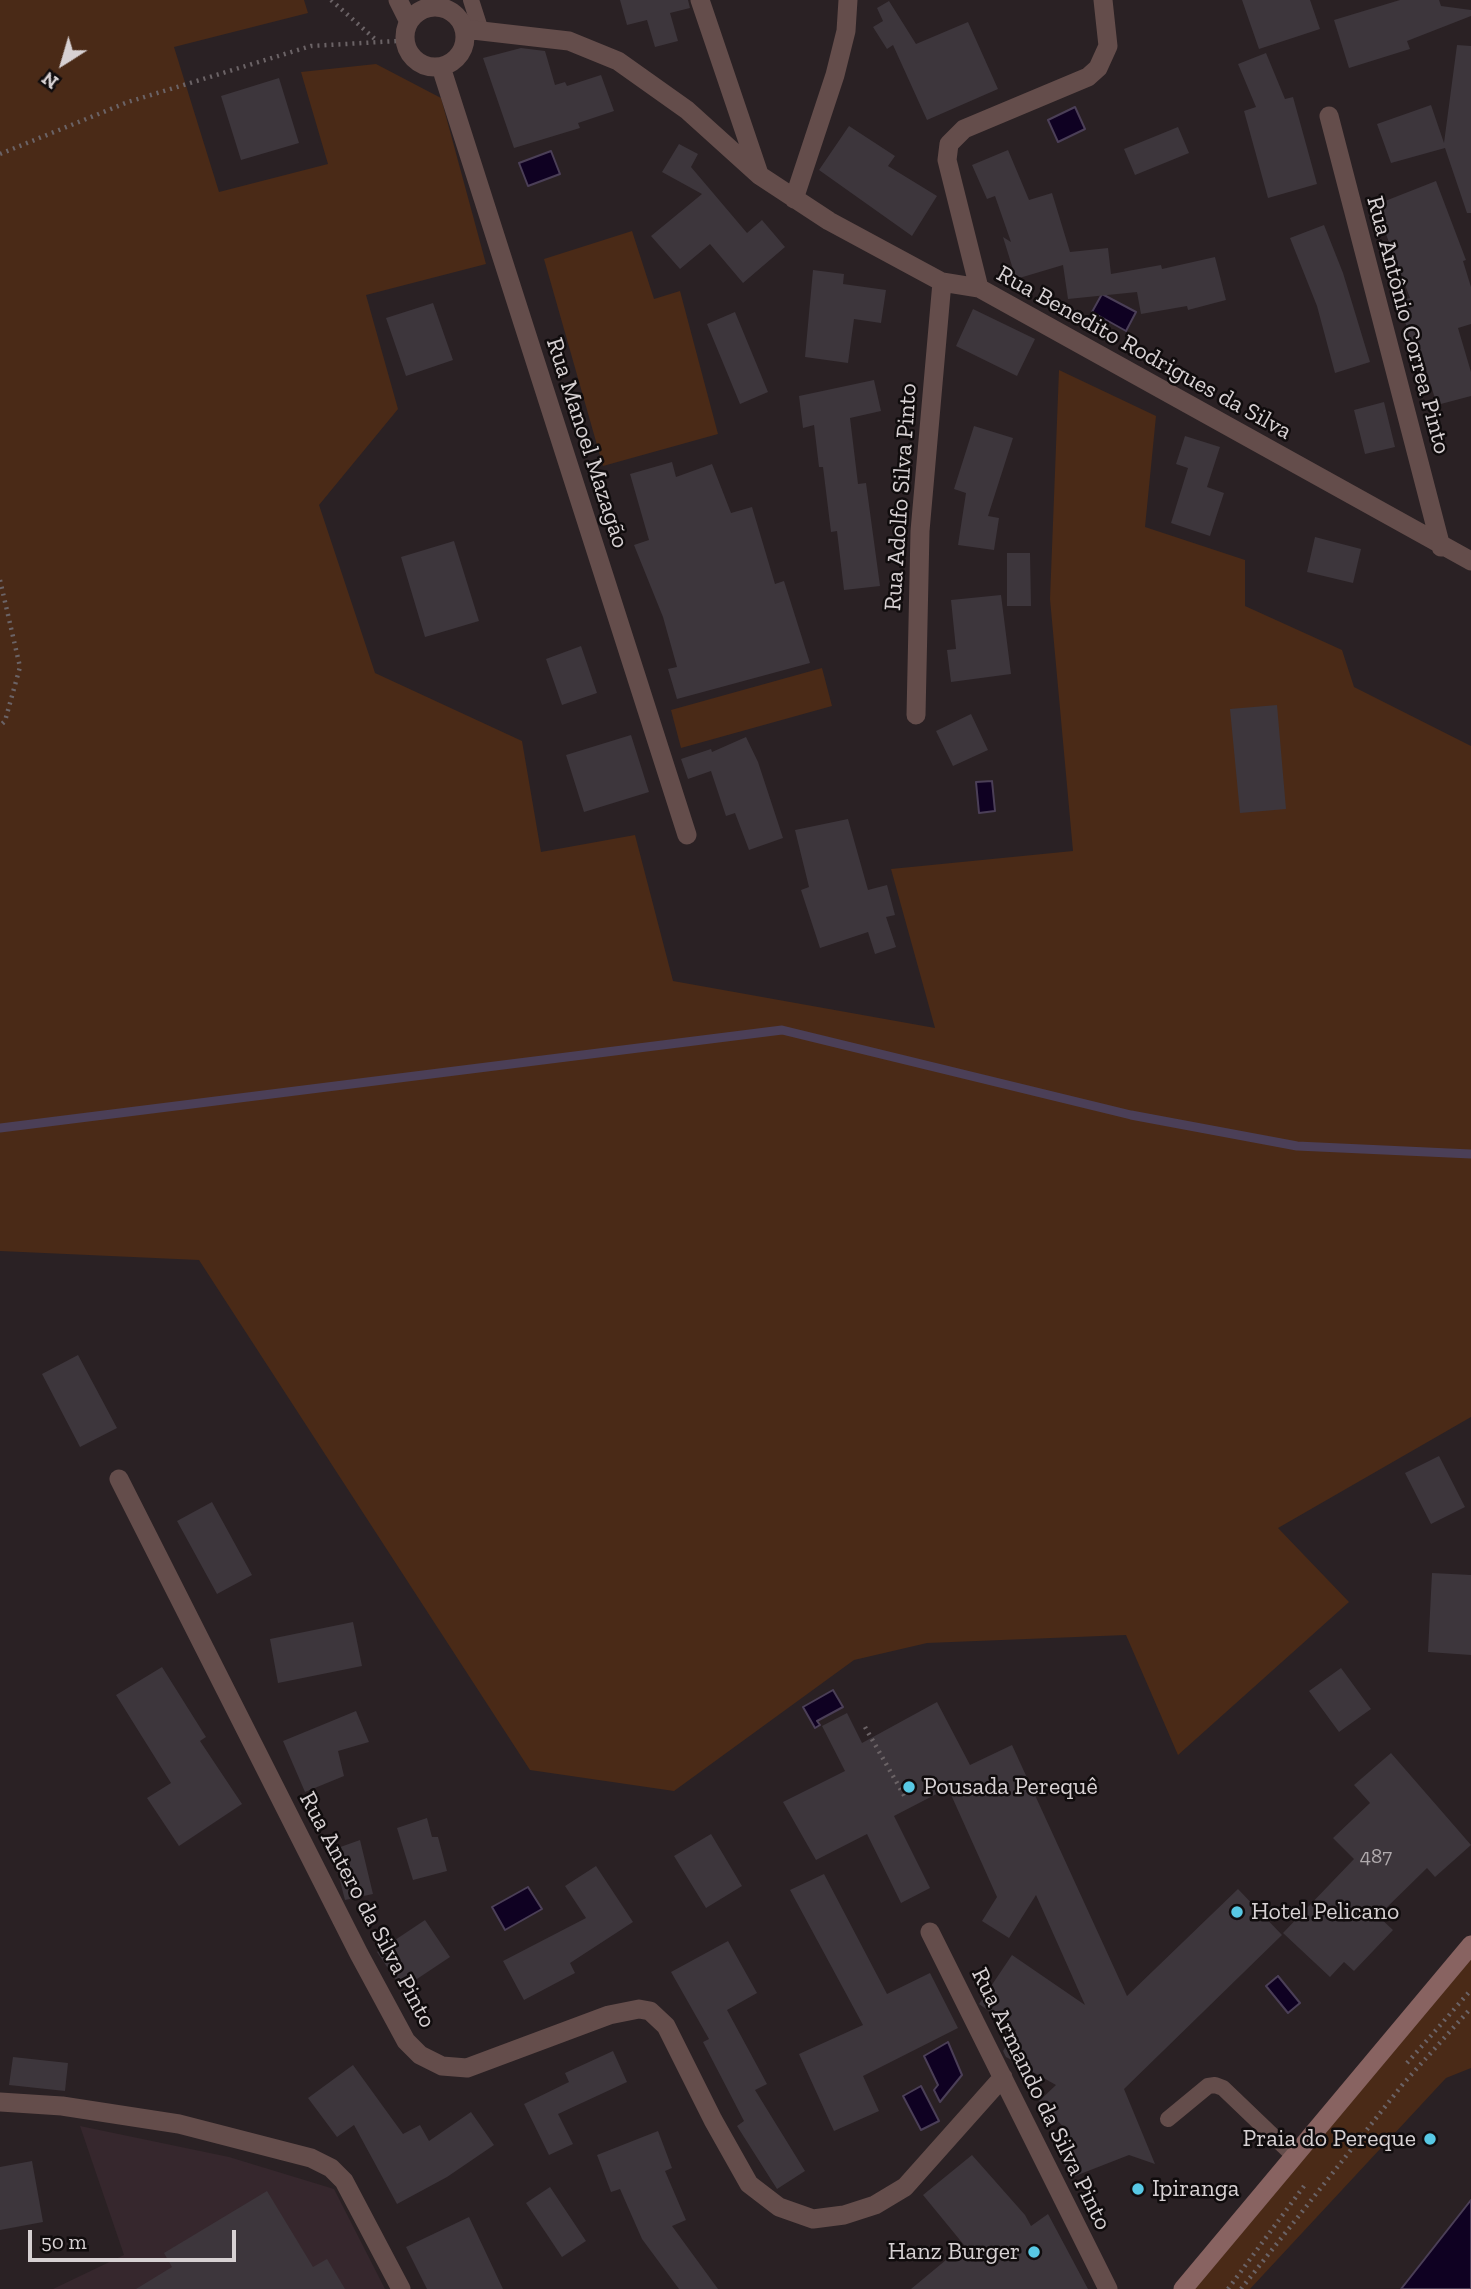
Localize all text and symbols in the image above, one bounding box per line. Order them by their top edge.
north arrow [28,28,98,98]
text: N [37,67,63,94]
street label: Rua Antônio Correa Pinto [1360,193,1456,457]
street label: Rua Benedito Rodrigues da Silva [991,260,1297,446]
street label: Rua Manoel Mazagão [539,334,635,552]
street label: Rua Adolfo Silva Pinto [879,382,923,612]
place label: Pousada Perequê [923,1773,1098,1801]
marker: Pousada Perequê [901,1779,917,1795]
street label: Rua Antero da Silva Pinto [293,1787,441,2033]
house number: 487 [1360,1844,1392,1870]
place label: Hotel Pelicano [1251,1898,1399,1926]
marker: Hotel Pelicano [1229,1904,1245,1920]
street label: Rua Armando da Silva Pinto [965,1963,1117,2235]
place label: Praia do Pereque [1242,2125,1416,2153]
marker: Praia do Pereque [1422,2131,1438,2147]
place label: Ipiranga [1152,2175,1239,2203]
marker: Ipiranga [1130,2181,1146,2197]
scale bar [32,2216,240,2260]
text: 50 m [41,2229,87,2254]
place label: Hanz Burger [888,2238,1020,2266]
marker: Hanz Burger [1026,2244,1042,2260]

